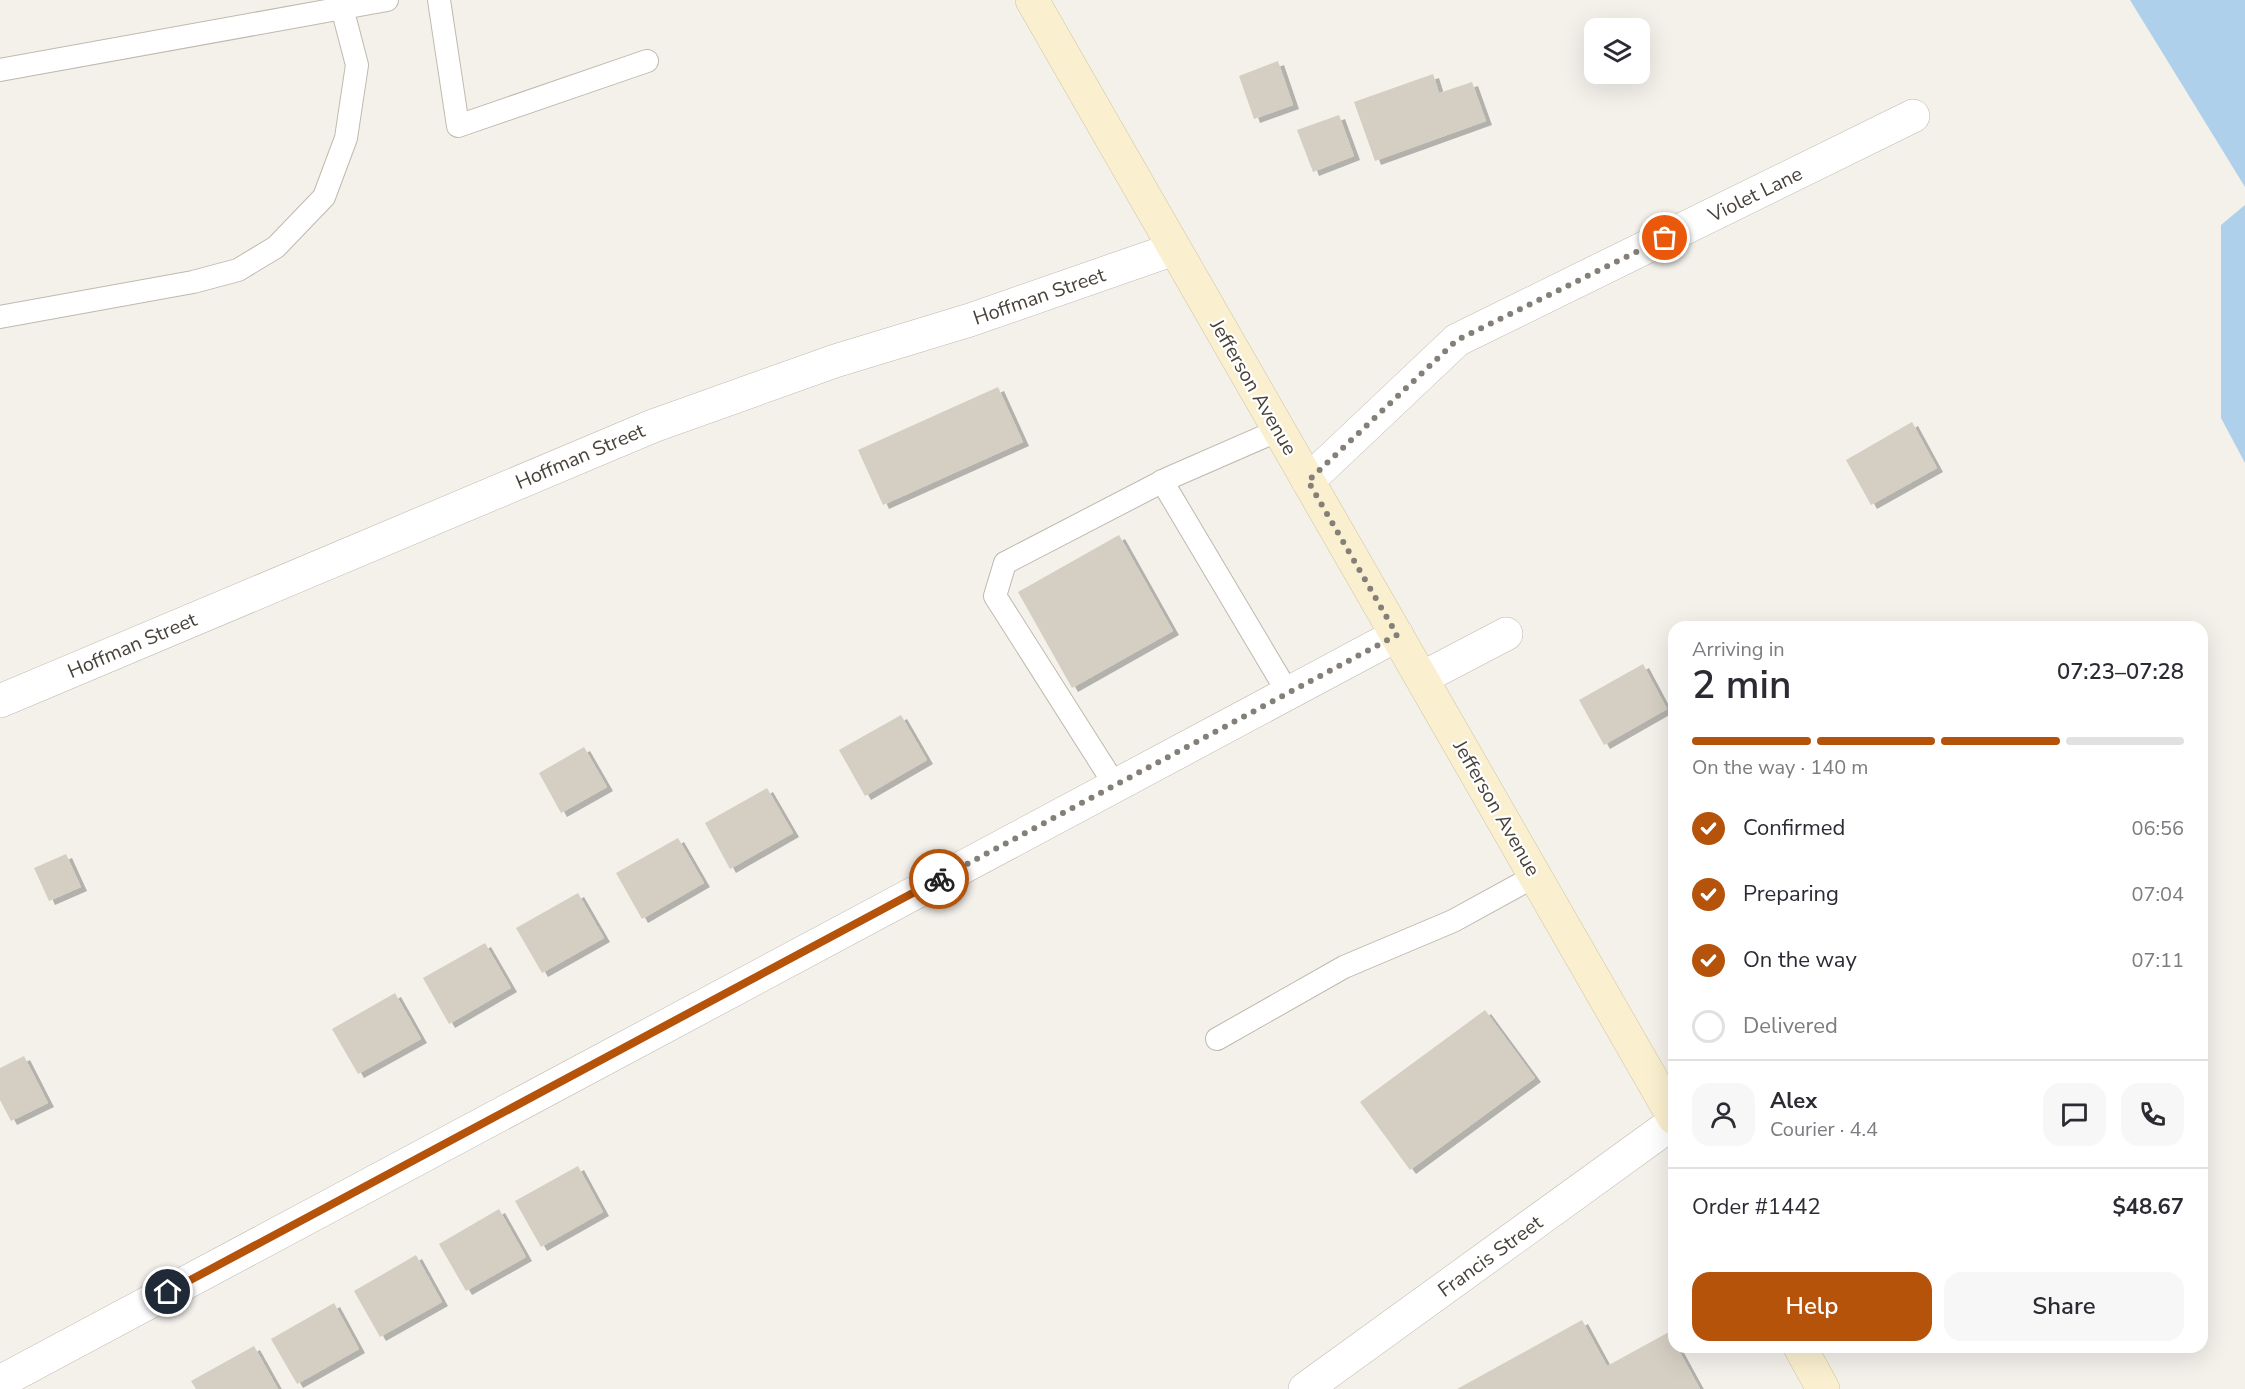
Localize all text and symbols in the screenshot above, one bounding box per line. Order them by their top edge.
map controls [1584,18,1650,84]
button: layers [1584,18,1650,84]
street label: Violet Lane [1703,160,1807,229]
pin [1639,212,1690,263]
icon: bag [1648,221,1681,254]
street label: Hoffman Street [970,261,1110,332]
street label: Jefferson Avenue [1203,313,1303,460]
street label: Hoffman Street [511,417,650,496]
street label: Hoffman Street [63,606,202,685]
text: Arriving in [1692,636,1785,663]
text: 07:23–07:28 [2057,657,2184,687]
text: 2 min [1692,659,1791,712]
street label: Jefferson Avenue [1446,734,1546,881]
text: On the way · 140 m [1692,754,1868,781]
icon: check [1692,812,1725,845]
text: Confirmed [1743,813,1845,843]
text: 06:56 [2131,815,2184,842]
courier [909,849,969,909]
icon: bike [923,863,956,896]
icon: check [1692,878,1725,911]
text: Preparing [1743,879,1839,909]
text: 07:04 [2131,881,2184,908]
icon: check [1692,944,1725,977]
text: On the way [1743,945,1857,975]
text: 07:11 [2131,947,2184,974]
text: Delivered [1743,1011,1838,1041]
button: person [1692,1083,1755,1146]
button: chat [2043,1083,2106,1146]
button: phone [2121,1083,2184,1146]
text: Alex [1770,1086,1817,1116]
text: Courier · 4.4 [1770,1116,1878,1143]
text: Order #1442 [1692,1192,1821,1222]
text: $48.67 [2113,1192,2184,1222]
street label: Francis Street [1433,1209,1549,1303]
pin [142,1266,193,1317]
button: Help [1692,1272,1932,1341]
button: Share [1944,1272,2184,1341]
icon: home [151,1275,184,1308]

